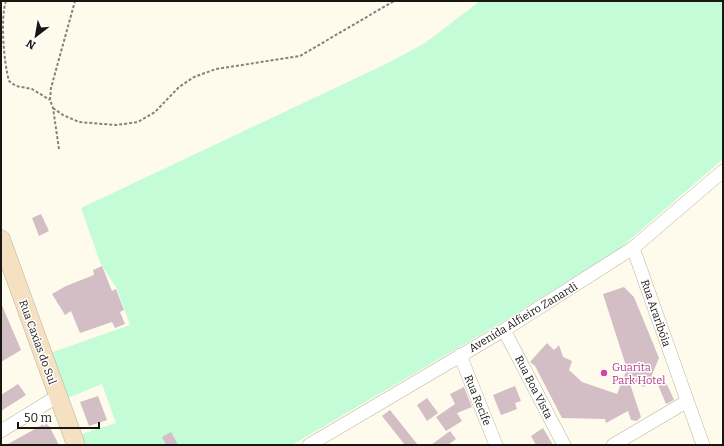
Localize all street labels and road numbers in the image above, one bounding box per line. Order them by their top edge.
street label: Rua Araribóia [638,278,673,348]
street label: Avenida Alfieiro Zanardi [467,279,581,355]
street label: Rua Caxias do Sul [16,298,59,386]
street label: Rua Boa Vista [512,353,555,421]
street label: Rua Recife [461,373,494,427]

